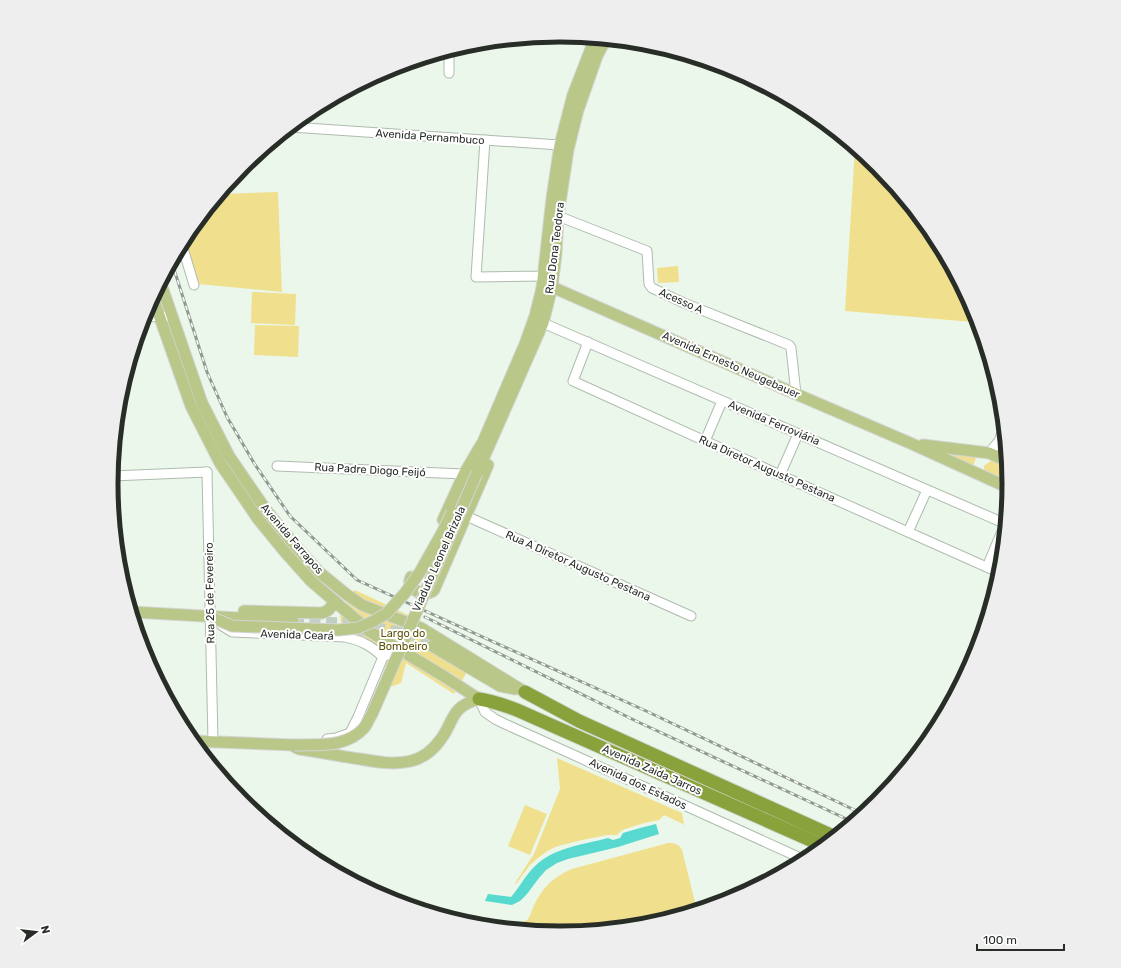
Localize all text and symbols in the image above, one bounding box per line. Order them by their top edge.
street label: Avenida Pernambuco [375,127,485,147]
street label: Rua Dona Teodora [543,201,567,295]
street label: Acesso A [657,286,706,317]
street label: Avenida Ernesto Neugebauer [660,329,802,402]
street label: Avenida Ferroviária [726,398,822,448]
street label: Rua Diretor Augusto Pestana [697,433,837,505]
street label: Rua Padre Diogo Feijó [314,461,426,479]
street label: Avenida Farrapos [258,501,326,577]
street label: Viaduto Leonel Brizola [410,504,468,614]
street label: Rua A Diretor Augusto Pestana [503,528,653,604]
street label: Rua 25 de Fevereiro [203,542,217,644]
street label: Avenida Ceará [260,627,334,643]
park label: Largo do Bombeiro [378,627,428,653]
street label: Avenida Zaida Jarros [600,742,704,798]
street label: Avenida dos Estados [587,756,689,812]
north arrow [16,912,56,952]
text: N [38,924,53,935]
scale bar [977,926,1064,952]
text: 100 m [983,933,1017,947]

